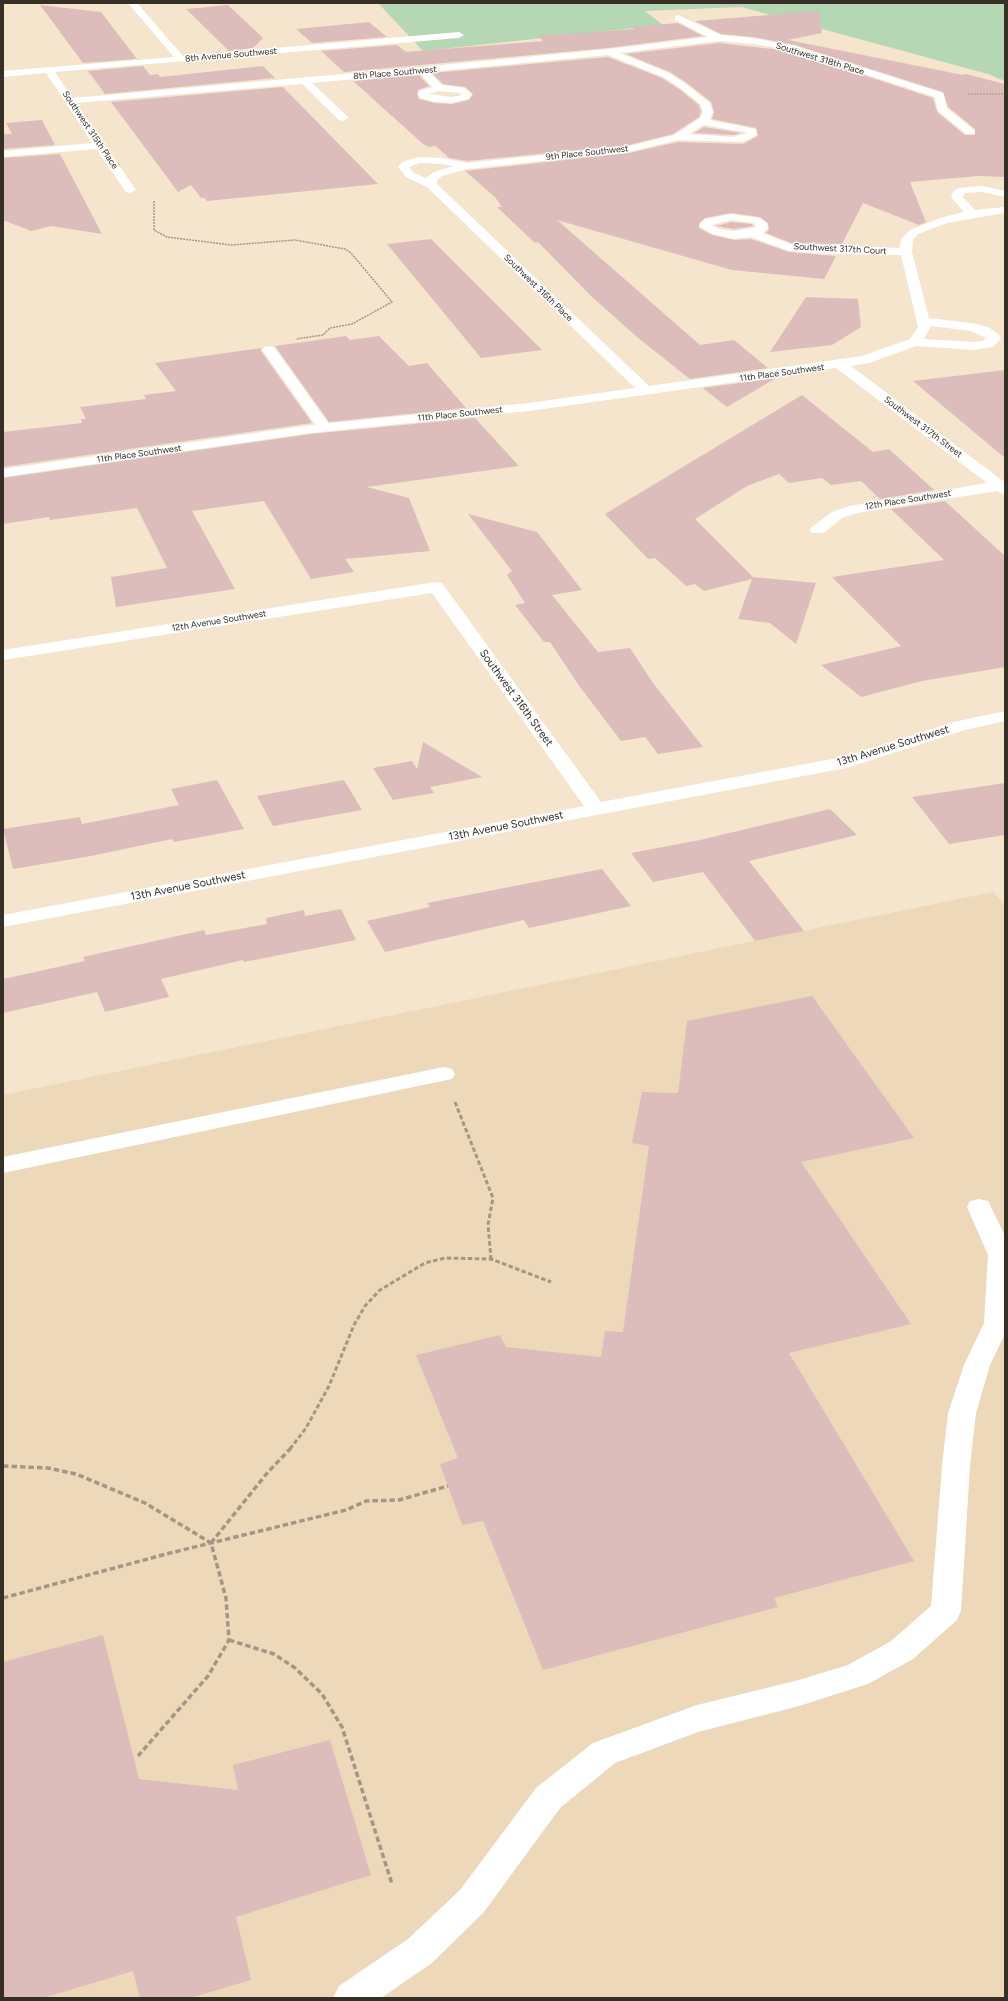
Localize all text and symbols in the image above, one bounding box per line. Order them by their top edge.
street label: Southwest 318th Place [774,40,866,78]
street label: 8th Avenue Southwest [184,46,278,64]
street label: 8th Place Southwest [353,64,437,82]
street label: Southwest 315th Place [60,89,120,171]
street label: 9th Place Southwest [545,143,629,163]
street label: Southwest 317th Court [793,241,887,257]
street label: Southwest 316th Place [501,252,575,324]
street label: 11th Place Southwest [739,362,825,384]
street label: Southwest 317th Street [882,394,964,460]
street label: 11th Place Southwest [417,404,503,424]
street label: 11th Place Southwest [96,443,182,465]
street label: 12th Place Southwest [864,488,952,512]
street label: 12th Avenue Southwest [171,608,267,634]
street label: Southwest 316th Street [476,647,556,749]
street label: 13th Avenue Southwest [835,723,951,769]
street label: 13th Avenue Southwest [447,808,565,844]
street label: 13th Avenue Southwest [129,868,247,904]

